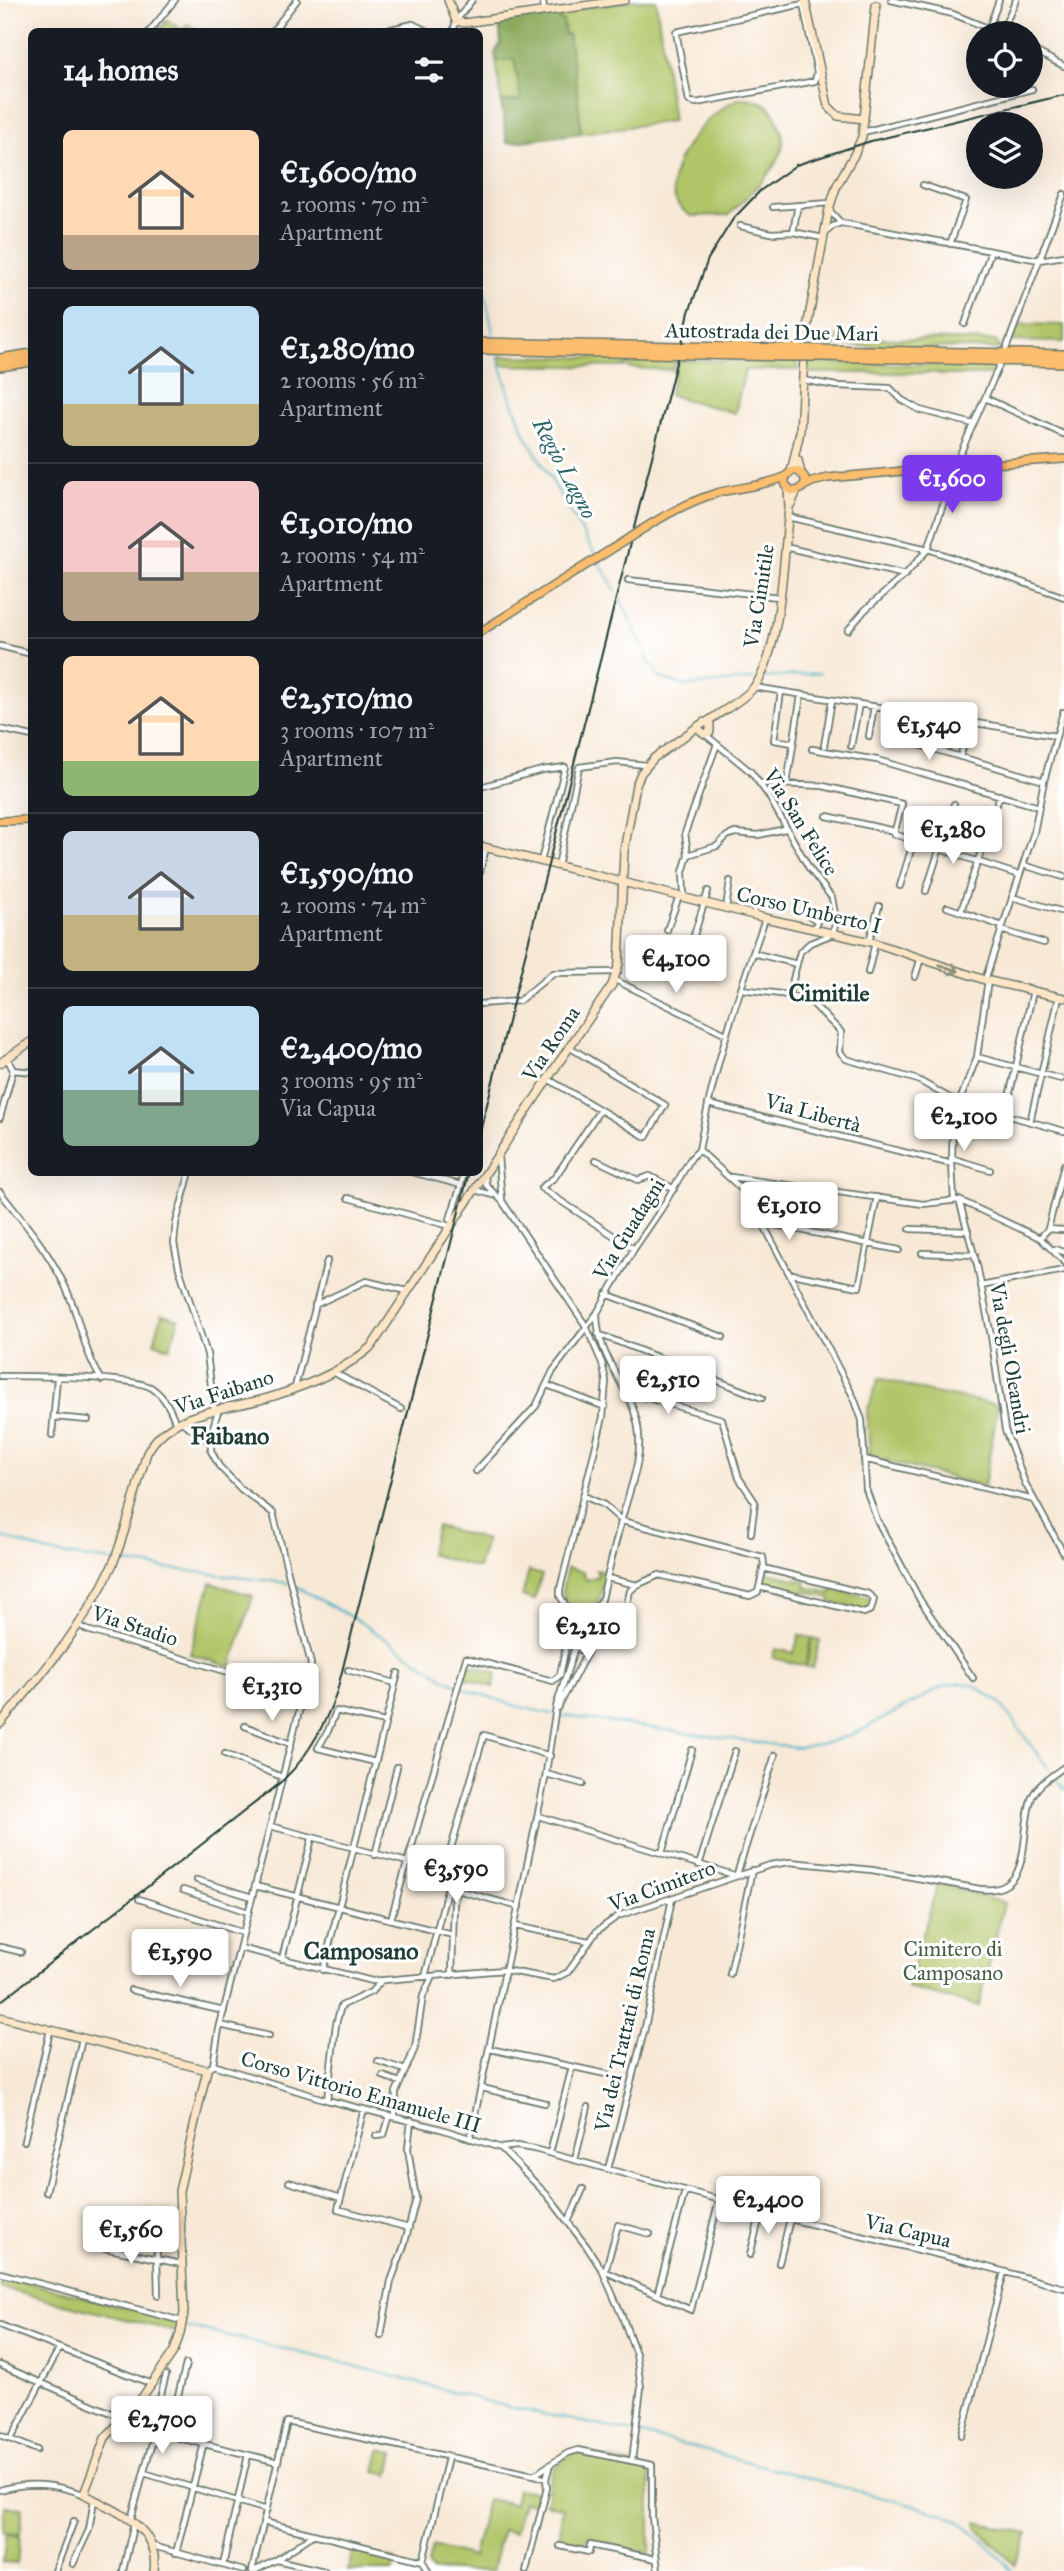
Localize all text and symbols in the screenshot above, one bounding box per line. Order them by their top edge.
map controls [966,21,1043,189]
button: locate [966,21,1043,98]
icon: filters [410,51,448,89]
text: 14 homes [63,52,178,88]
button: layers [966,112,1043,189]
text: €1,600/mo [280,154,417,190]
icon: home [119,158,203,242]
text: 2 rooms · 70 m² [280,190,428,218]
text: Apartment [280,218,383,246]
street label: Autostrada dei Due Mari [664,317,879,347]
text: €1,280/mo [280,330,415,366]
icon: home [119,334,203,418]
text: 2 rooms · 56 m² [280,366,424,394]
text: Apartment [280,394,383,422]
water label: Regio Lagno [526,412,603,524]
pin: €1,600 [895,456,1009,515]
text: €1,600 [918,464,986,492]
text: €1,010/mo [280,505,413,541]
icon: home [119,509,203,593]
text: 2 rooms · 54 m² [280,541,425,569]
street label: Via Cimitile [738,542,780,651]
text: Apartment [280,569,383,597]
text: €2,510/mo [280,680,413,716]
icon: home [119,684,203,768]
pin: €1,540 [872,702,986,762]
text: €1,540 [897,711,961,739]
text: 3 rooms · 107 m² [280,716,434,744]
text: Apartment [280,744,383,772]
street label: Via San Felice [757,763,844,881]
pin: €1,280 [896,806,1010,866]
text: €1,280 [920,815,986,843]
text: €1,590/mo [280,855,413,891]
icon: home [119,859,203,943]
street label: Corso Umberto I [734,881,884,939]
text: 2 rooms · 74 m² [280,891,426,919]
text: Apartment [280,919,383,947]
pin: €4,100 [619,936,733,995]
text: €4,100 [642,944,711,972]
one-way arrow [938,962,960,975]
district label: Cimitile [788,978,870,1008]
street label: Via Roma [516,1001,586,1088]
text: €2,400/mo [280,1030,422,1066]
icon: home [119,1034,203,1118]
text: 3 rooms · 95 m² [280,1066,423,1094]
street label: Via Libertà [761,1087,864,1138]
text: Via Capua [280,1094,376,1122]
pin: €2,100 [907,1094,1021,1153]
text: €2,100 [930,1102,998,1130]
street label: Via Guadagni [587,1173,671,1286]
pin: €1,010 [732,1182,846,1242]
text: €1,010 [757,1191,821,1219]
street label: Via degli Oleandri [984,1279,1036,1436]
pin: €2,510 [611,1356,725,1416]
street label: Via Faibano [170,1364,277,1421]
text: €2,510 [636,1365,700,1393]
district label: Faibano [191,1421,269,1451]
street label: Via Stadio [88,1600,182,1652]
pin: €2,210 [531,1604,645,1663]
text: €2,210 [555,1612,621,1640]
pin: €1,310 [215,1664,329,1723]
text: €1,310 [242,1672,302,1700]
pin: €3,590 [399,1846,513,1905]
text: €3,590 [423,1854,489,1882]
street label: Via Cimitero [604,1855,719,1918]
street label: Via dei Trattati di Roma [589,1926,661,2135]
pin: €1,590 [123,1930,237,1989]
district label: Camposano [303,1936,419,1966]
park label: Cimitero di Camposano [903,1936,1004,1986]
text: €1,590 [147,1938,213,1966]
street label: Corso Vittorio Emanuele III [238,2045,484,2139]
pin: €2,400 [711,2176,825,2236]
text: €2,400 [732,2185,804,2213]
pin: €1,560 [74,2206,188,2266]
street label: Via Capua [861,2208,954,2254]
text: €1,560 [99,2215,163,2243]
pin: €2,700 [105,2396,219,2456]
text: €2,700 [127,2405,197,2433]

